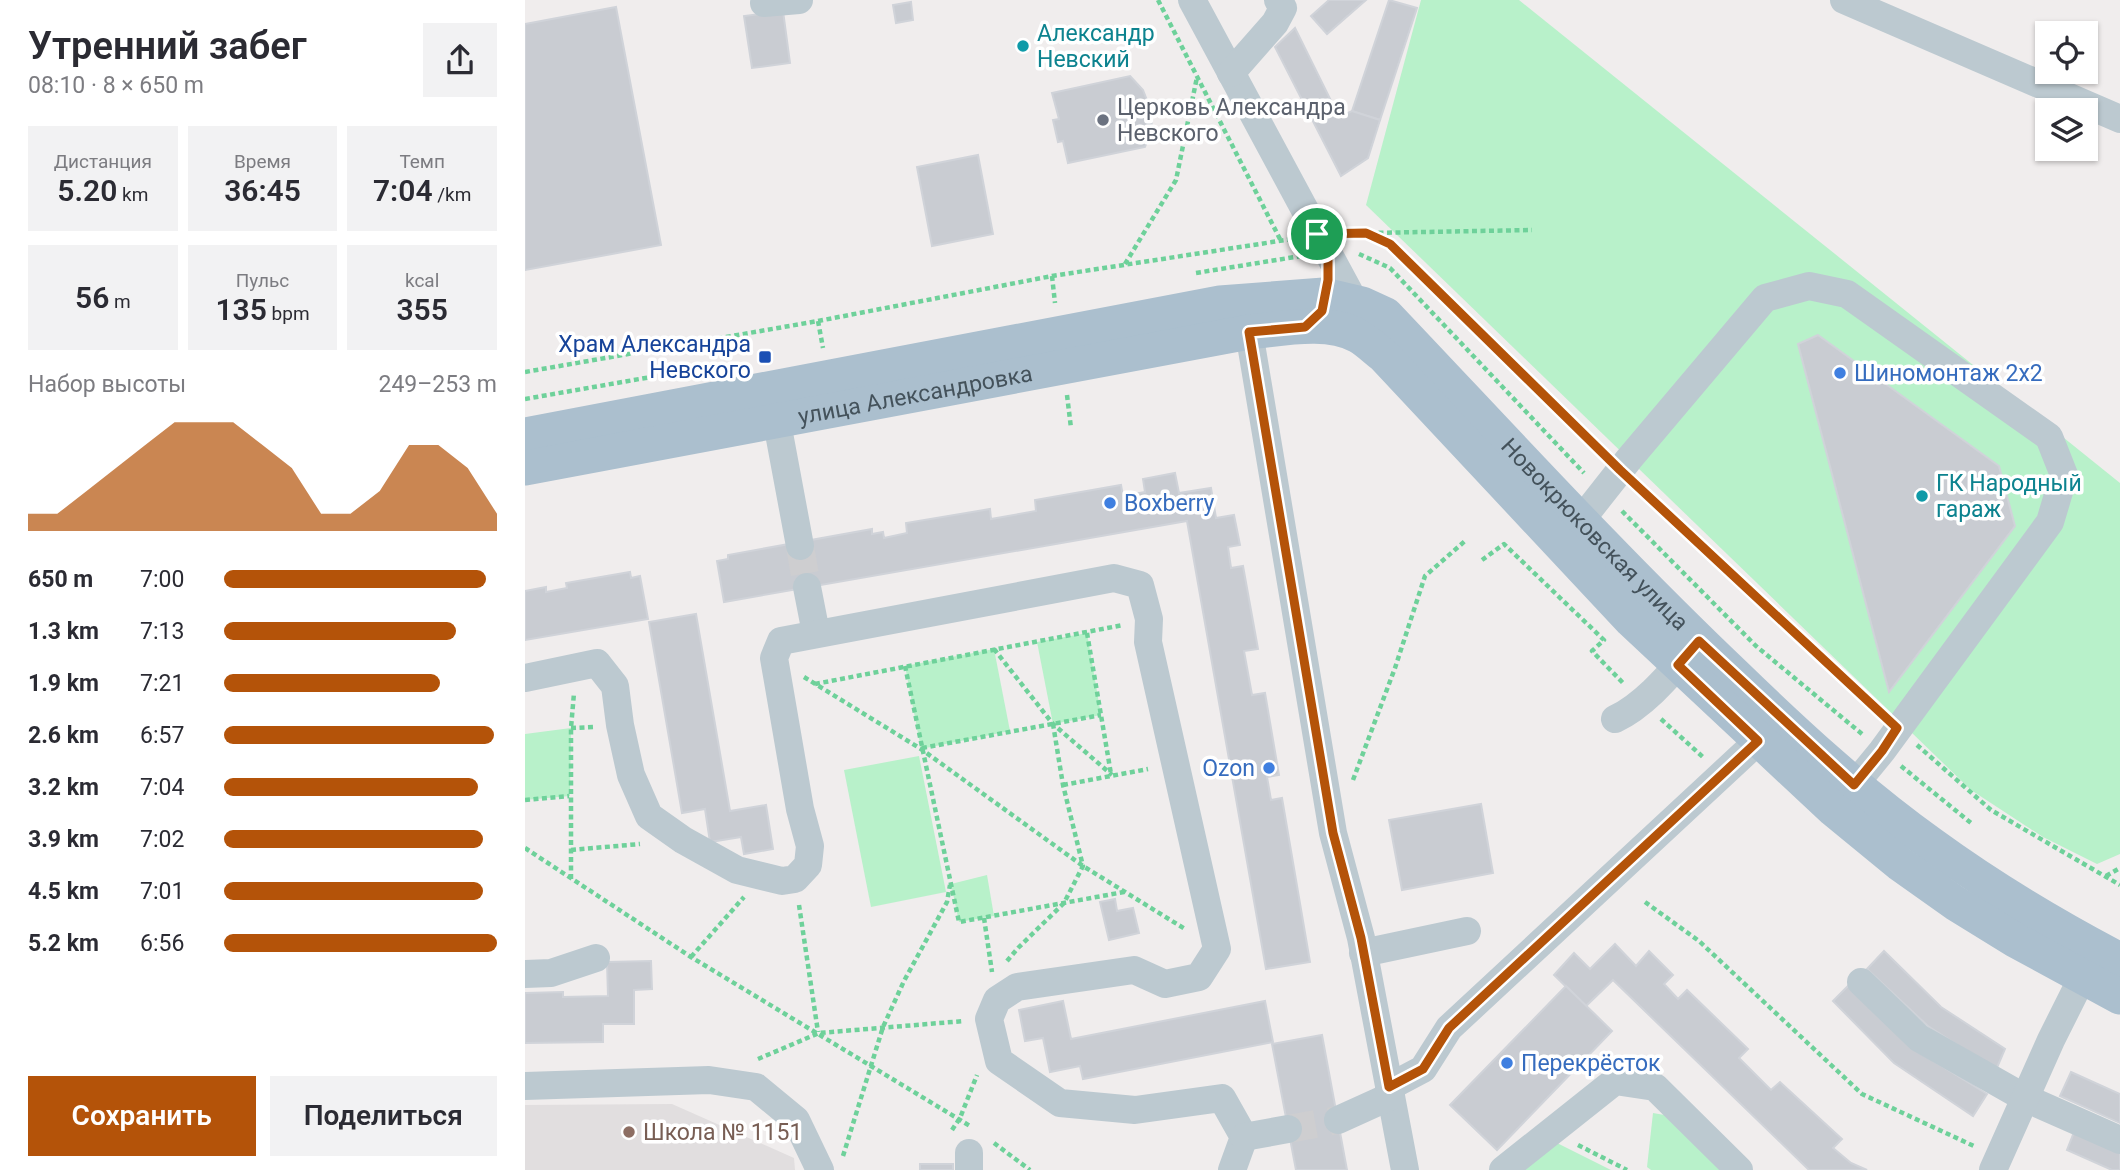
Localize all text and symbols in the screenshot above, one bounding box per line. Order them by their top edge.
place label: Александр Невский [1037,20,1155,73]
map controls [2035,21,2098,161]
button: locate [2035,21,2098,84]
button: share [423,23,497,97]
text: Утренний забег [28,24,307,68]
marker: Александр Невский [1015,38,1031,54]
text: 08:10 · 8 × 650 m [28,72,204,99]
place label: Церковь Александра Невского [1117,94,1346,147]
button: layers [2035,98,2098,161]
marker: Церковь Александра Невского [1095,112,1111,128]
text: Дистанция [54,150,152,173]
text: Время [234,150,291,173]
text: Темп [399,150,445,173]
text: 5.20 [57,173,117,208]
text: 36:45 [224,173,301,208]
text: 7:04 [373,173,433,208]
text: km [117,183,148,206]
text: /km [433,183,471,206]
pin [1287,204,1347,264]
icon: arrive [1298,215,1336,253]
text: Пульс [236,269,289,292]
text: kcal [405,269,439,292]
text: 56 [75,280,109,315]
text: m [109,290,131,313]
text: 135 [215,292,267,327]
text: 355 [396,292,448,327]
text: bpm [267,302,310,325]
place label: Храм Александра Невского [558,331,751,384]
marker: Храм Александра Невского [757,349,773,365]
street label: улица Александровка [796,359,1034,430]
place label: Шиномонтаж 2x2 [1854,360,2043,387]
marker: Шиномонтаж 2x2 [1832,365,1848,381]
text: Набор высоты [28,371,186,398]
text: 249–253 m [378,371,497,398]
street label: Новокрюковская улица [1496,432,1694,636]
place label: ГК Народный гараж [1936,470,2082,523]
marker: ГК Народный гараж [1914,488,1930,504]
place label: Boxberry [1124,490,1215,517]
marker: Boxberry [1102,495,1118,511]
text: 650 m [28,566,93,593]
text: 7:00 [140,566,184,593]
text: 1.3 km [28,618,99,645]
text: 7:13 [140,618,184,645]
text: 1.9 km [28,670,99,697]
text: 7:21 [140,670,184,697]
text: 2.6 km [28,722,99,749]
text: 6:57 [140,722,184,749]
place label: Ozon [1202,755,1255,782]
marker: Ozon [1261,760,1277,776]
text: 3.2 km [28,774,99,801]
text: 7:04 [140,774,184,801]
text: 3.9 km [28,826,99,853]
text: 7:02 [140,826,184,853]
text: 4.5 km [28,878,99,905]
text: 7:01 [140,878,184,905]
text: 5.2 km [28,930,99,957]
text: 6:56 [140,930,184,957]
place label: Перекрёсток [1521,1050,1661,1077]
marker: Перекрёсток [1499,1055,1515,1071]
button: Сохранить [28,1076,256,1156]
button: Поделиться [270,1076,497,1156]
place label: Школа № 1151 [643,1119,802,1146]
marker: Школа № 1151 [621,1124,637,1140]

